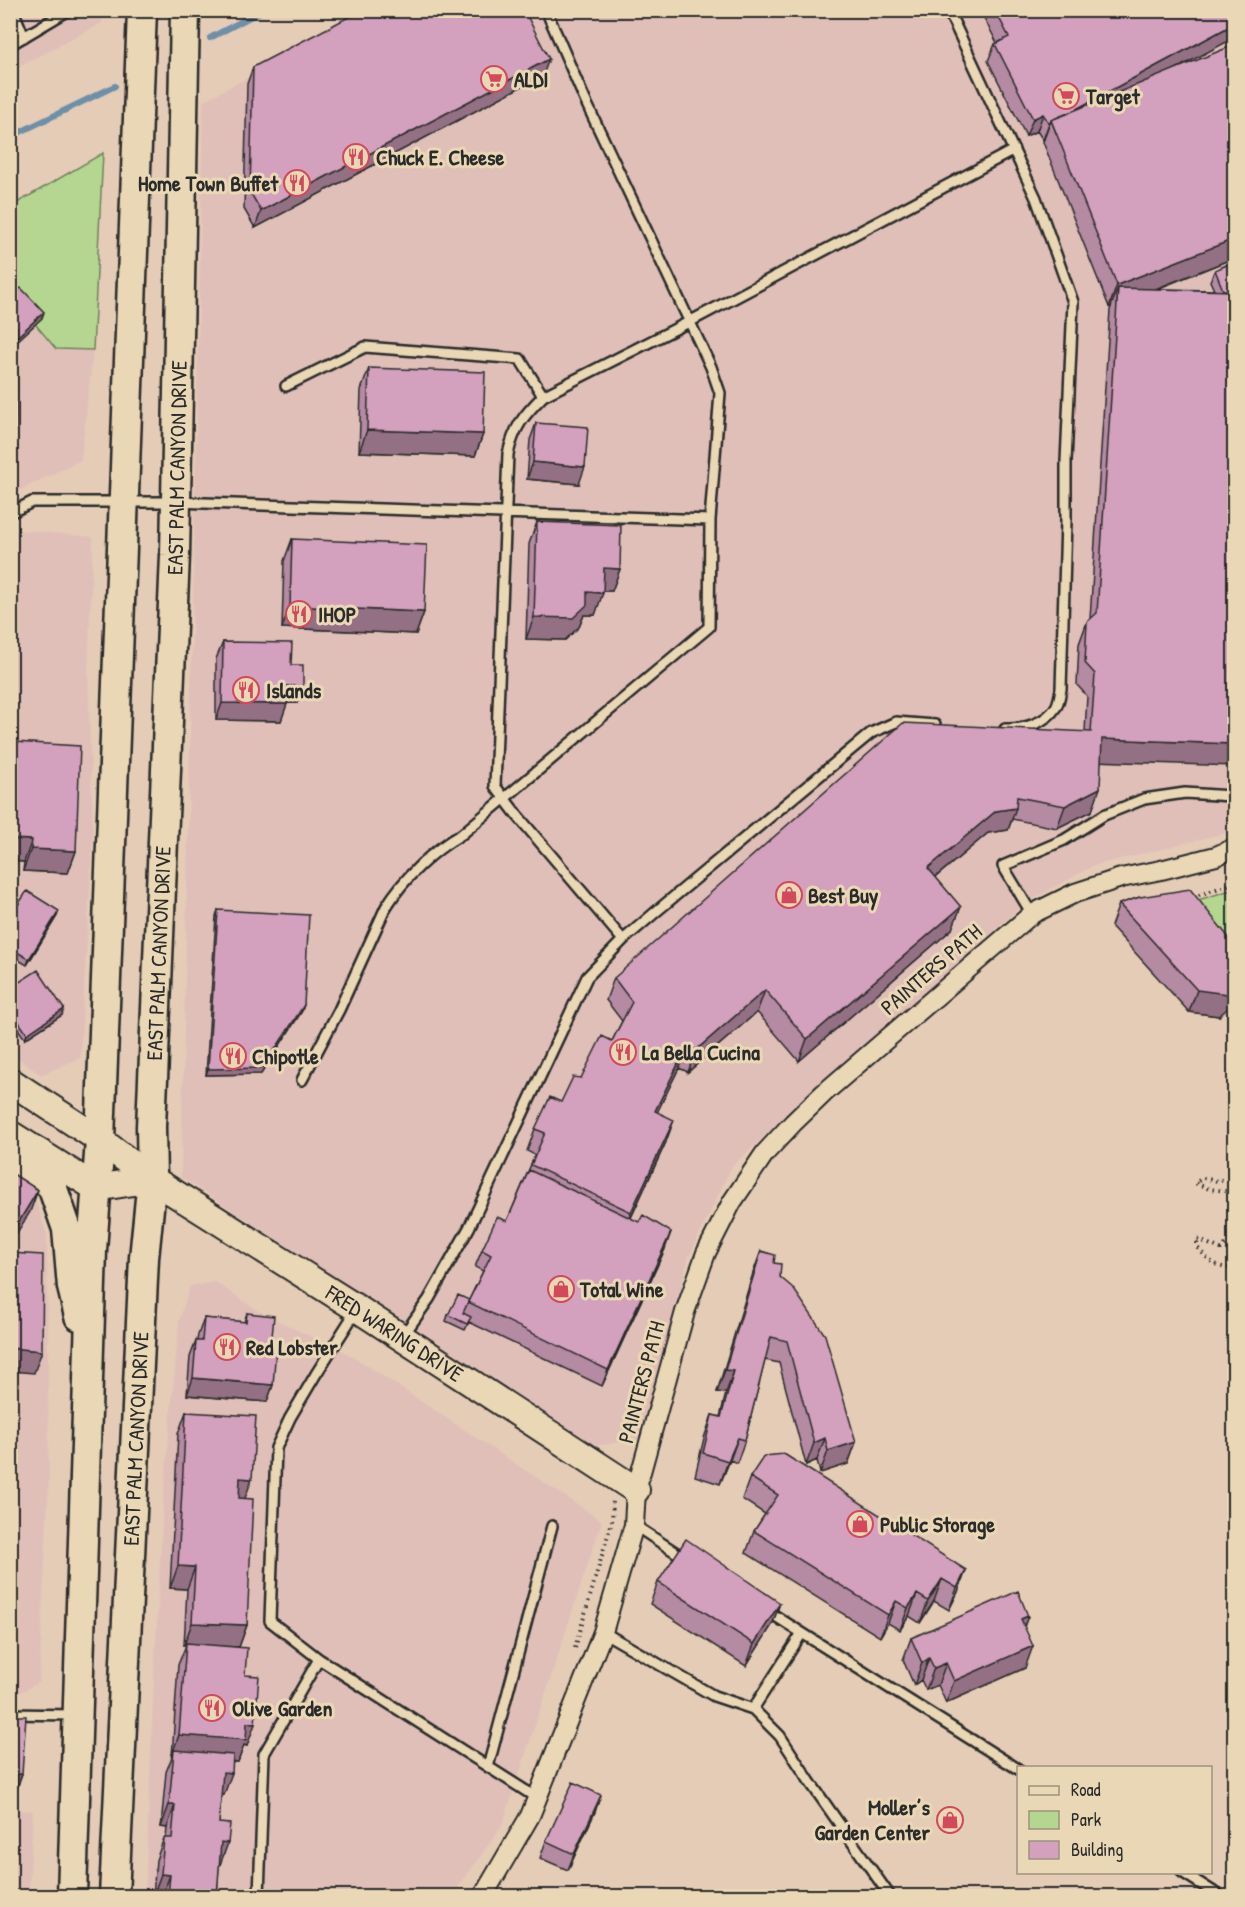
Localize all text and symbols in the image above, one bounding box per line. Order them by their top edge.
supermarket icon: ALDI [479,64,509,94]
place label: ALDI [514,64,549,94]
supermarket icon: Target [1051,81,1081,111]
place label: Target [1085,81,1141,112]
restaurant icon: Chuck E. Cheese [341,142,371,172]
place label: Chuck E. Cheese [376,142,505,172]
place label: Home Town Buffet [138,168,279,198]
restaurant icon: Home Town Buffet [282,168,312,198]
street label: EAST PALM CANYON DRIVE [159,360,194,576]
restaurant icon: IHOP [284,599,314,629]
place label: IHOP [318,599,356,629]
restaurant icon: Islands [231,675,261,705]
place label: Islands [266,675,322,705]
street label: EAST PALM CANYON DRIVE [139,845,178,1061]
shop icon: Best Buy [774,880,804,910]
place label: Best Buy [808,880,879,911]
street label: PAINTERS PATH [874,917,988,1021]
restaurant icon: La Bella Cucina [608,1037,638,1067]
place label: La Bella Cucina [642,1037,760,1067]
restaurant icon: Chipotle [218,1041,248,1071]
place label: Chipotle [252,1041,319,1072]
shop icon: Total Wine [546,1274,576,1304]
place label: Total Wine [579,1274,664,1304]
street label: FRED WARING DRIVE [319,1277,469,1389]
street label: PAINTERS PATH [610,1318,672,1446]
street label: EAST PALM CANYON DRIVE [115,1330,156,1546]
restaurant icon: Red Lobster [212,1332,242,1362]
place label: Red Lobster [246,1332,338,1362]
shop icon: Public Storage [845,1509,875,1539]
place label: Public Storage [880,1509,995,1540]
restaurant icon: Olive Garden [197,1693,227,1723]
place label: Olive Garden [232,1693,333,1723]
legend [1017,1766,1212,1874]
text: Road [1071,1777,1101,1802]
place label: Moller’s Garden Center [814,1792,931,1847]
shop icon: Moller’s Garden Center [935,1805,965,1835]
text: Park [1071,1807,1102,1832]
text: Building [1071,1837,1123,1862]

